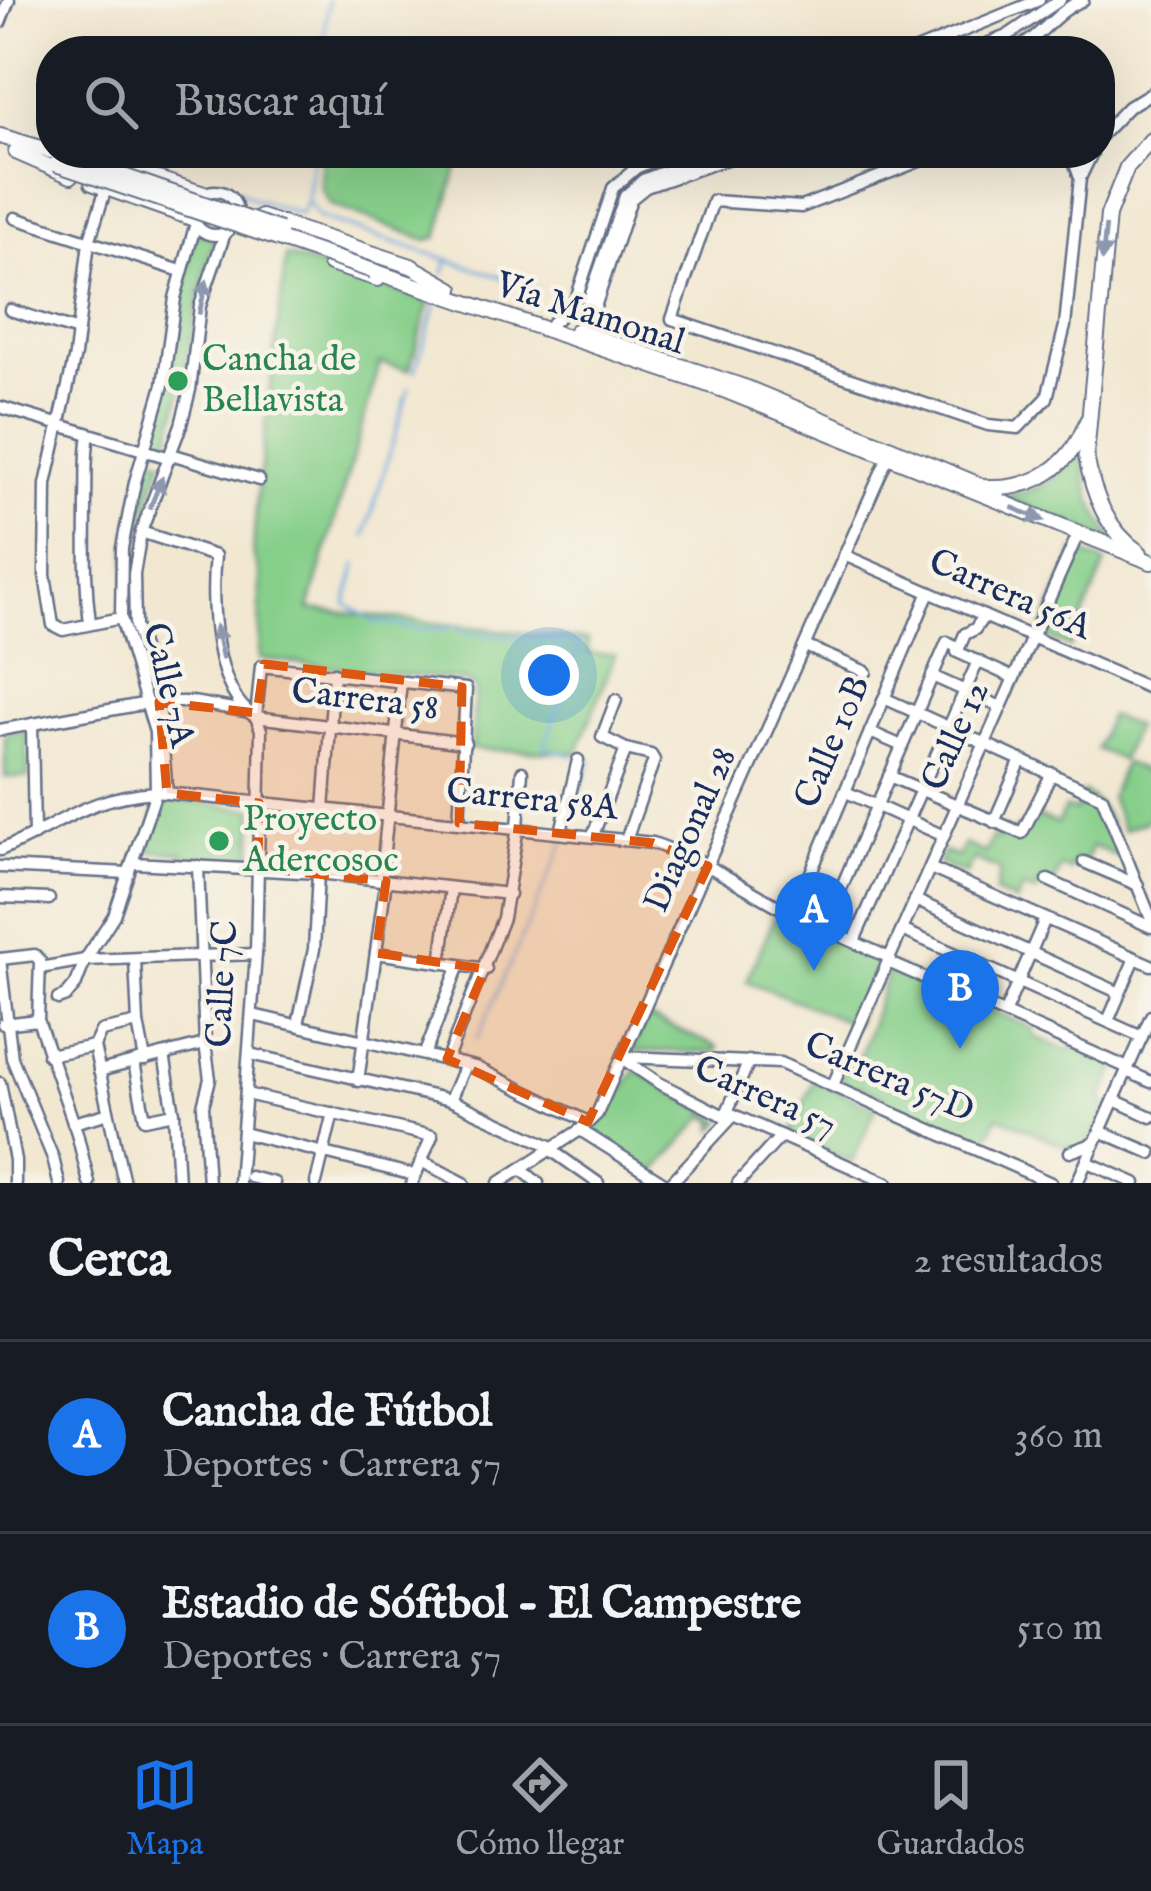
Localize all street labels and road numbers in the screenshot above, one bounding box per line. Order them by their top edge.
street label: Vía Mamonal [488,261,691,366]
street label: Carrera 56A [921,539,1100,652]
street label: Calle 7A [131,618,205,753]
street label: Carrera 58 [289,668,441,732]
street label: Calle 10B [784,669,882,815]
street label: Calle 12 [911,674,1001,798]
street label: Diagonal 28 [634,740,748,920]
street label: Carrera 58A [444,768,622,832]
street label: Calle 7C [197,919,249,1049]
street label: Carrera 57D [797,1022,981,1134]
street label: Carrera 57 [687,1045,843,1149]

